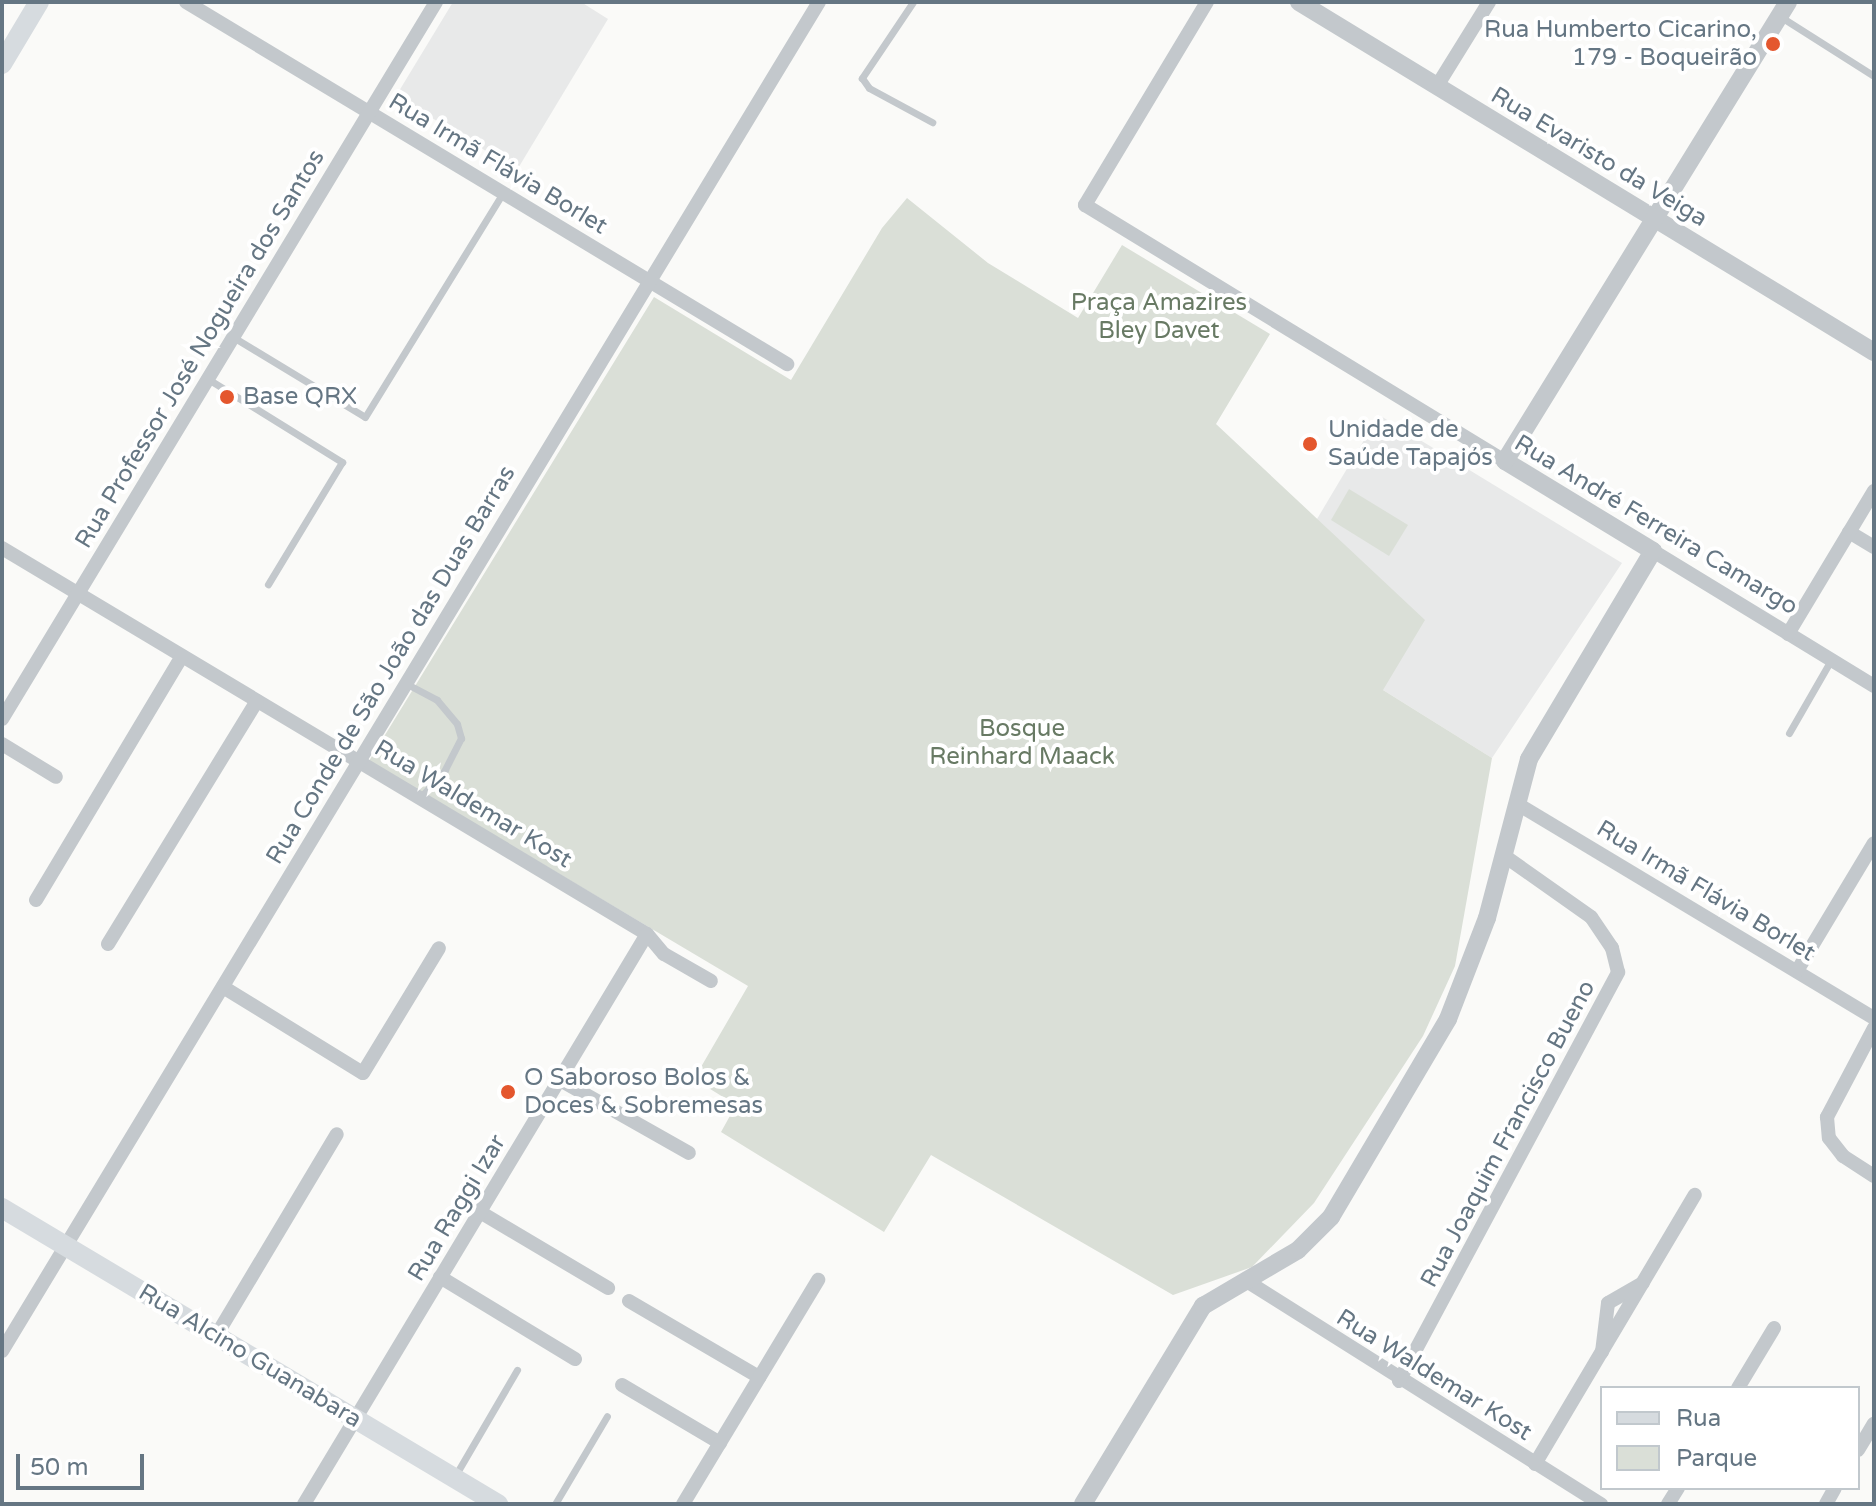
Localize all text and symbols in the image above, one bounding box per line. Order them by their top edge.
place label: Rua Humberto Cicarino, 179 - Boqueirão [1484,16,1757,72]
marker: Rua Humberto Cicarino, 179 - Boqueirão [1764,35,1782,53]
street label: Rua Evaristo da Veiga [1486,81,1712,233]
street label: Rua Irmã Flávia Borlet [383,87,613,241]
street label: Rua Professor José Nogueira dos Santos [69,144,331,554]
park label: Praça Amazires Bley Davet [1071,289,1247,345]
place label: Base QRX [243,383,357,411]
marker: Base QRX [218,388,236,406]
place label: Unidade de Saúde Tapajós [1328,416,1493,472]
street label: Rua André Ferreira Camargo [1509,429,1803,621]
marker: Unidade de Saúde Tapajós [1299,433,1321,455]
street label: Rua Conde de São João das Duas Barras [260,461,522,869]
park label: Bosque Reinhard Maack [929,715,1115,771]
street label: Rua Waldemar Kost [369,734,577,874]
street label: Rua Irmã Flávia Borlet [1591,814,1821,968]
street label: Rua Joaquim Francisco Bueno [1415,976,1601,1292]
place label: O Saboroso Bolos & Doces & Sobremesas [524,1064,763,1120]
marker: O Saboroso Bolos & Doces & Sobremesas [499,1083,517,1101]
street label: Rua Raggi Izar [402,1129,512,1287]
street label: Rua Alcino Guanabara [133,1278,367,1434]
street label: Rua Waldemar Kost [1331,1303,1537,1447]
legend [1600,1386,1860,1490]
text: Rua [1676,1404,1721,1433]
scale bar [20,1438,148,1488]
text: Parque [1676,1444,1757,1473]
text: 50 m [30,1453,88,1482]

